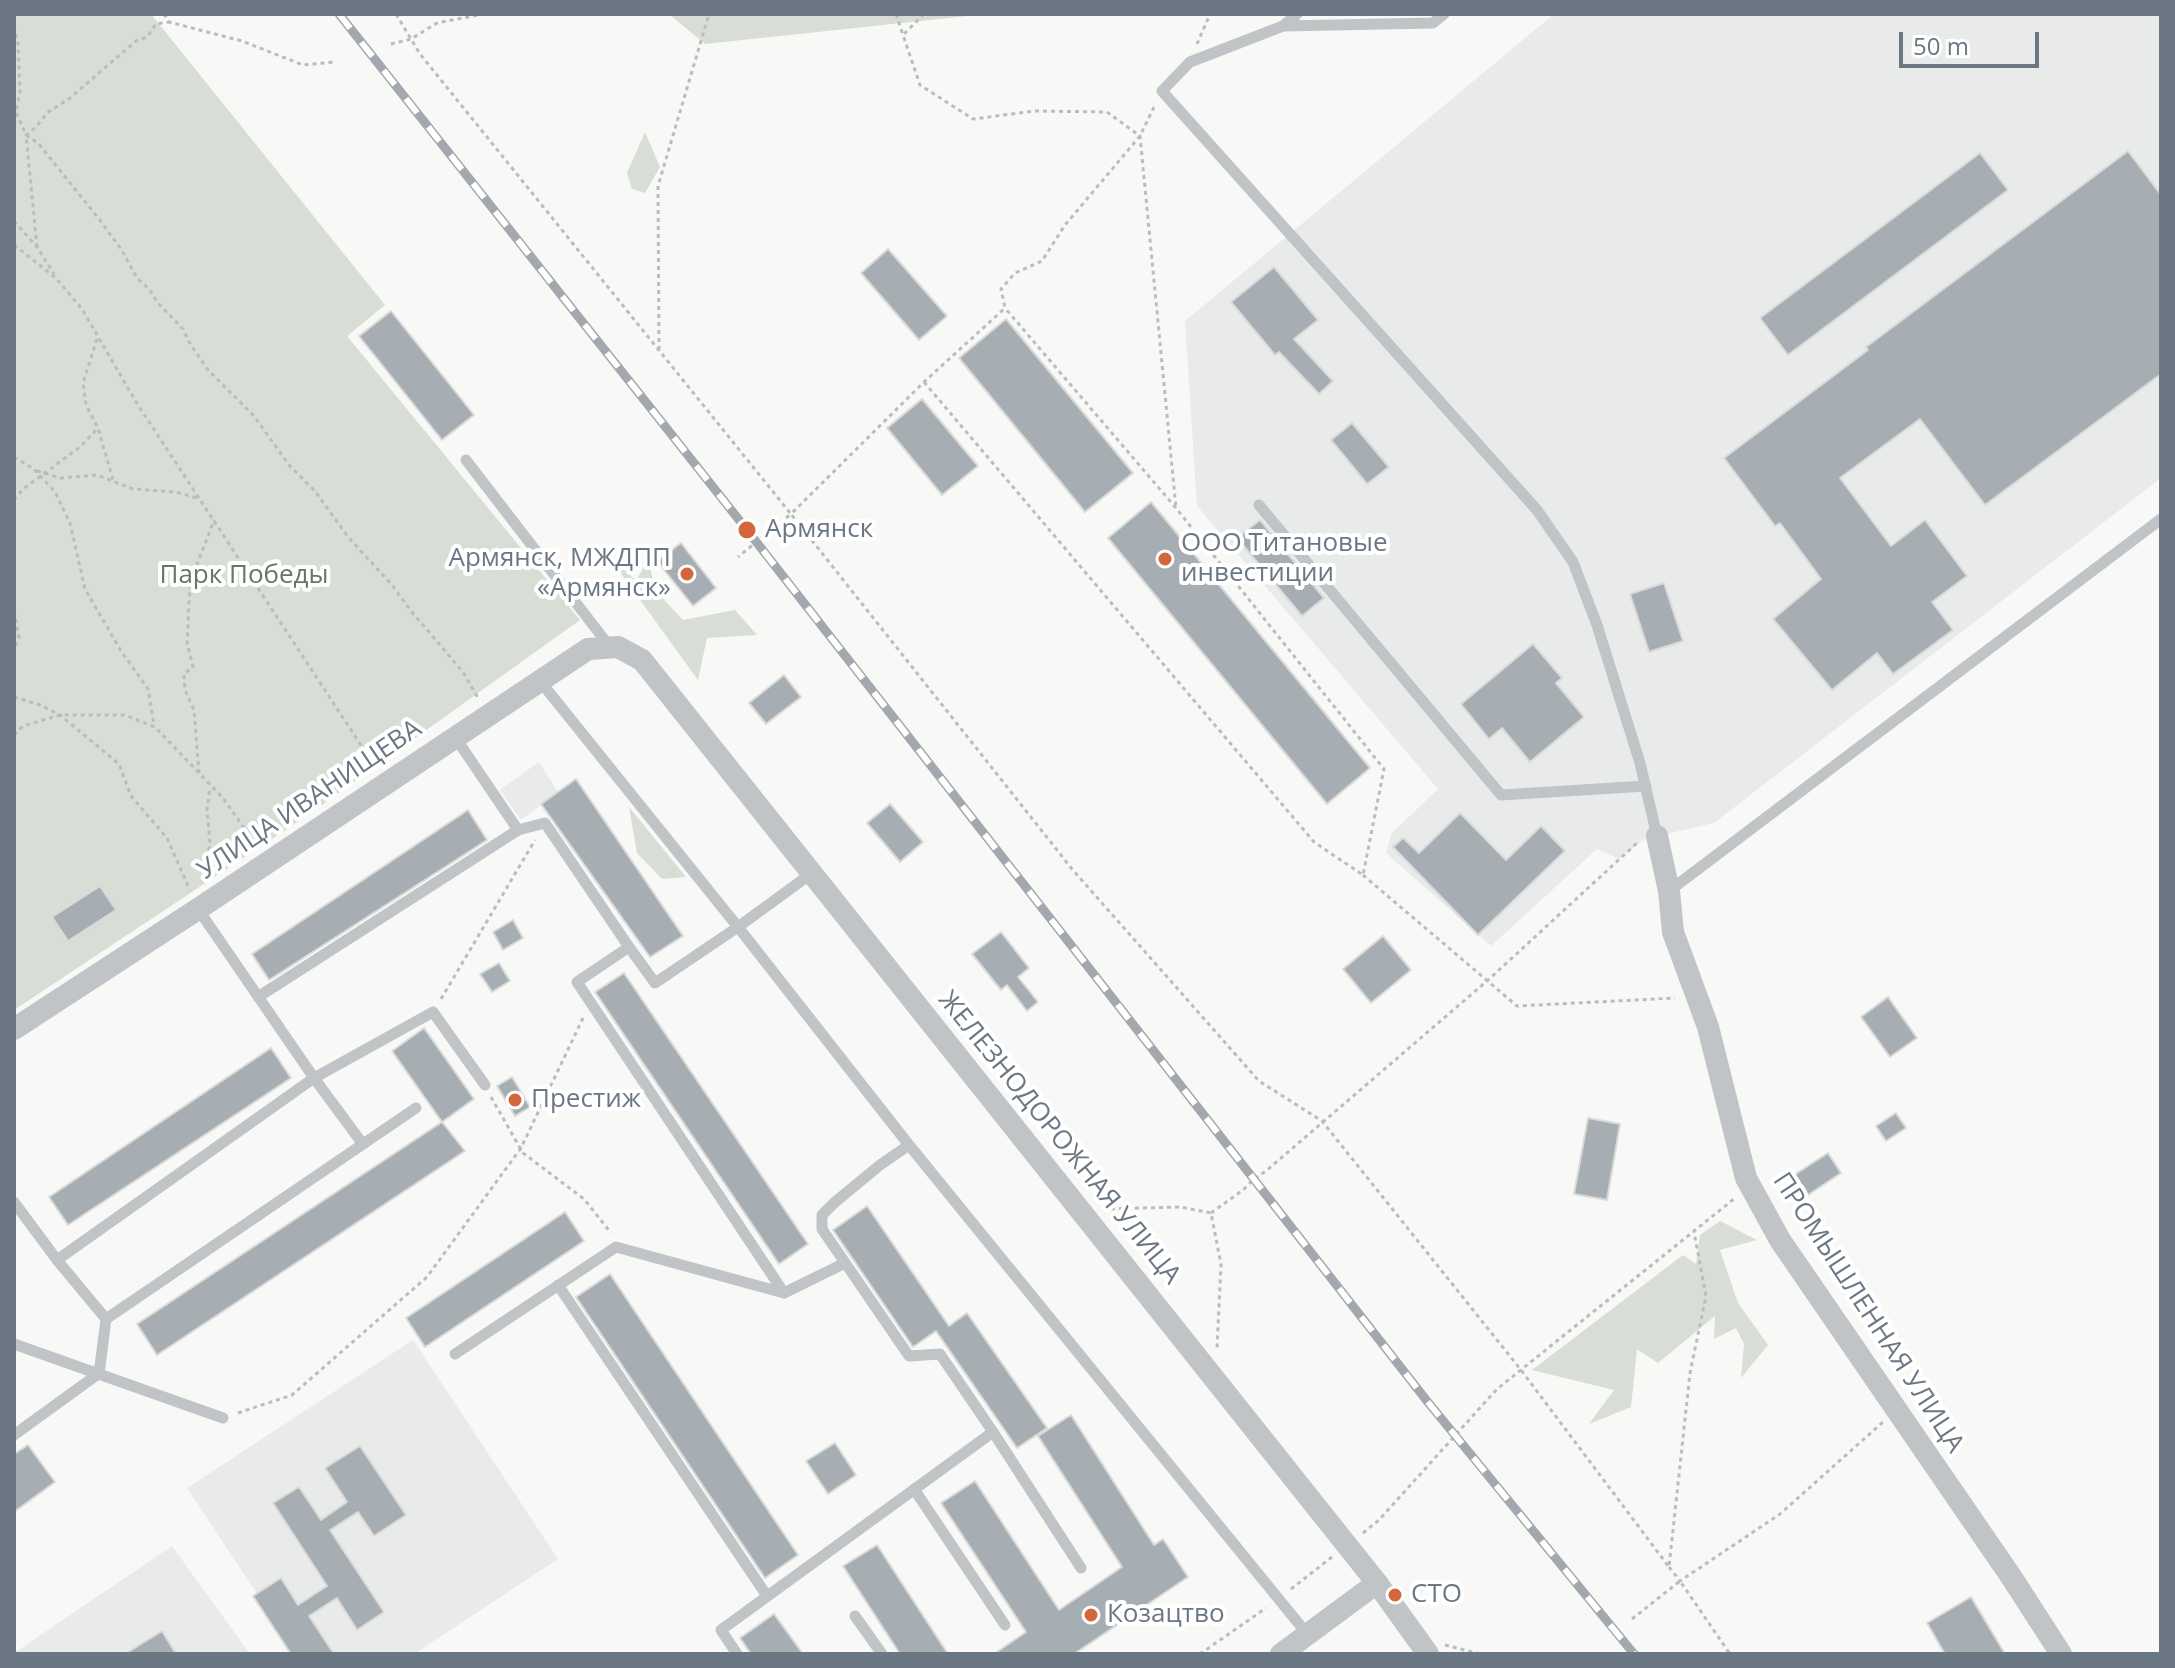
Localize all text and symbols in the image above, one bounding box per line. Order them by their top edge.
scale bar [1903,16,2043,66]
text: 50 m [1913,29,1969,62]
place label: Армянск [765,514,873,546]
marker: Армянск [736,519,758,541]
place label: ООО Титановые инвестиции [1181,528,1388,590]
place label: Армянск, МЖДПП «Армянск» [448,543,671,604]
marker: ООО Титановые инвестиции [1156,550,1174,568]
park label: Парк Победы [159,560,329,592]
marker: Армянск, МЖДПП «Армянск» [678,565,696,583]
street label: УЛИЦА ИВАНИЩЕВА [192,714,428,886]
street label: ЖЕЛЕЗНОДОРОЖНАЯ УЛИЦА [931,985,1187,1291]
place label: Престиж [531,1084,641,1116]
marker: Престиж [506,1091,524,1109]
street label: ПРОМЫШЛЕННАЯ УЛИЦА [1766,1167,1970,1459]
place label: СТО [1411,1579,1462,1611]
marker: СТО [1386,1586,1404,1604]
place label: Козацтво [1107,1599,1225,1631]
marker: Козацтво [1082,1606,1100,1624]

